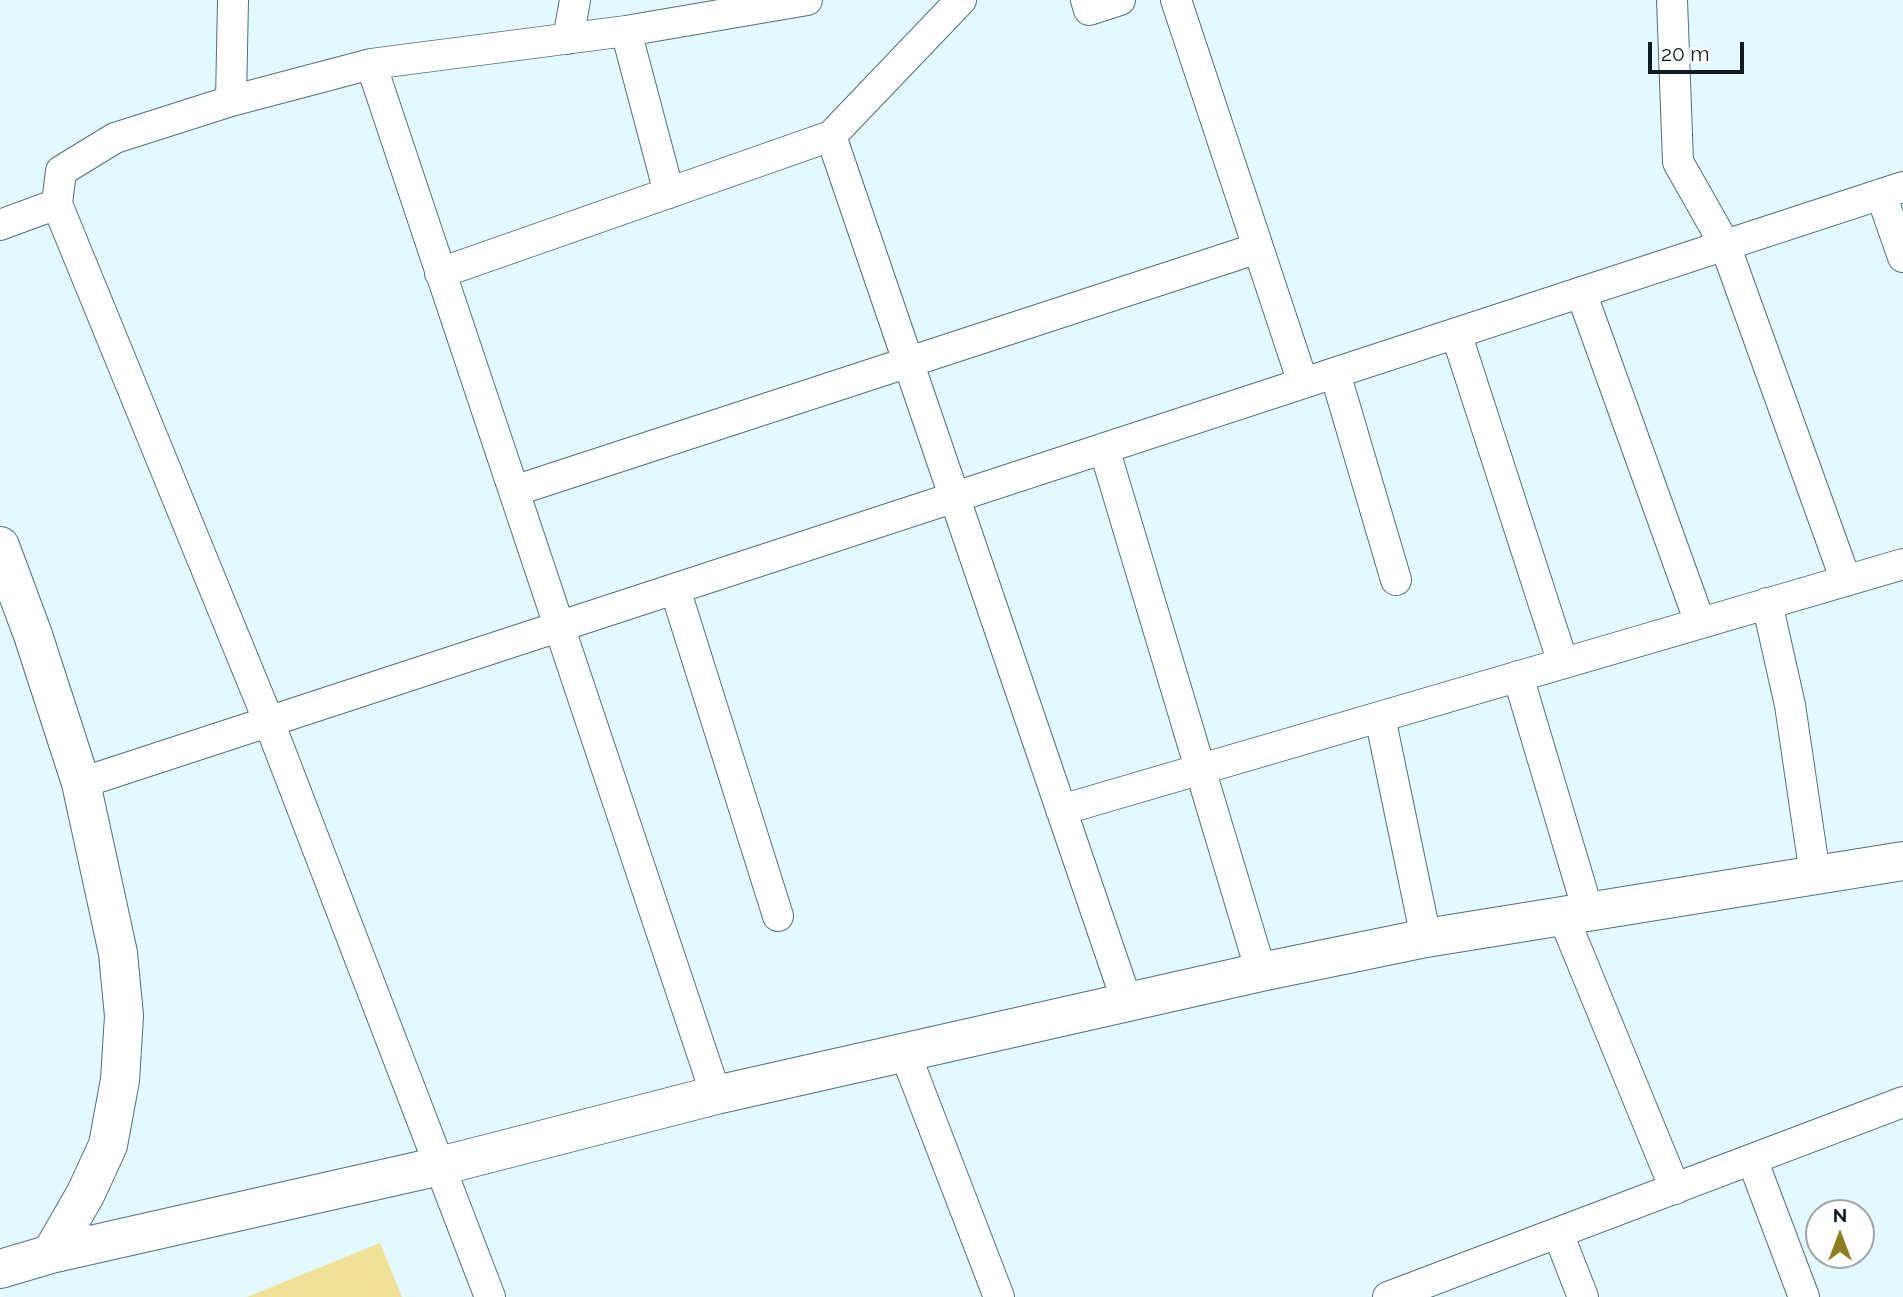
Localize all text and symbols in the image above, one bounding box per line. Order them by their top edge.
scale bar [1651,28,1747,72]
text: 20 m [1661,41,1709,66]
north arrow [1805,1199,1875,1269]
text: N [1833,1204,1847,1226]

